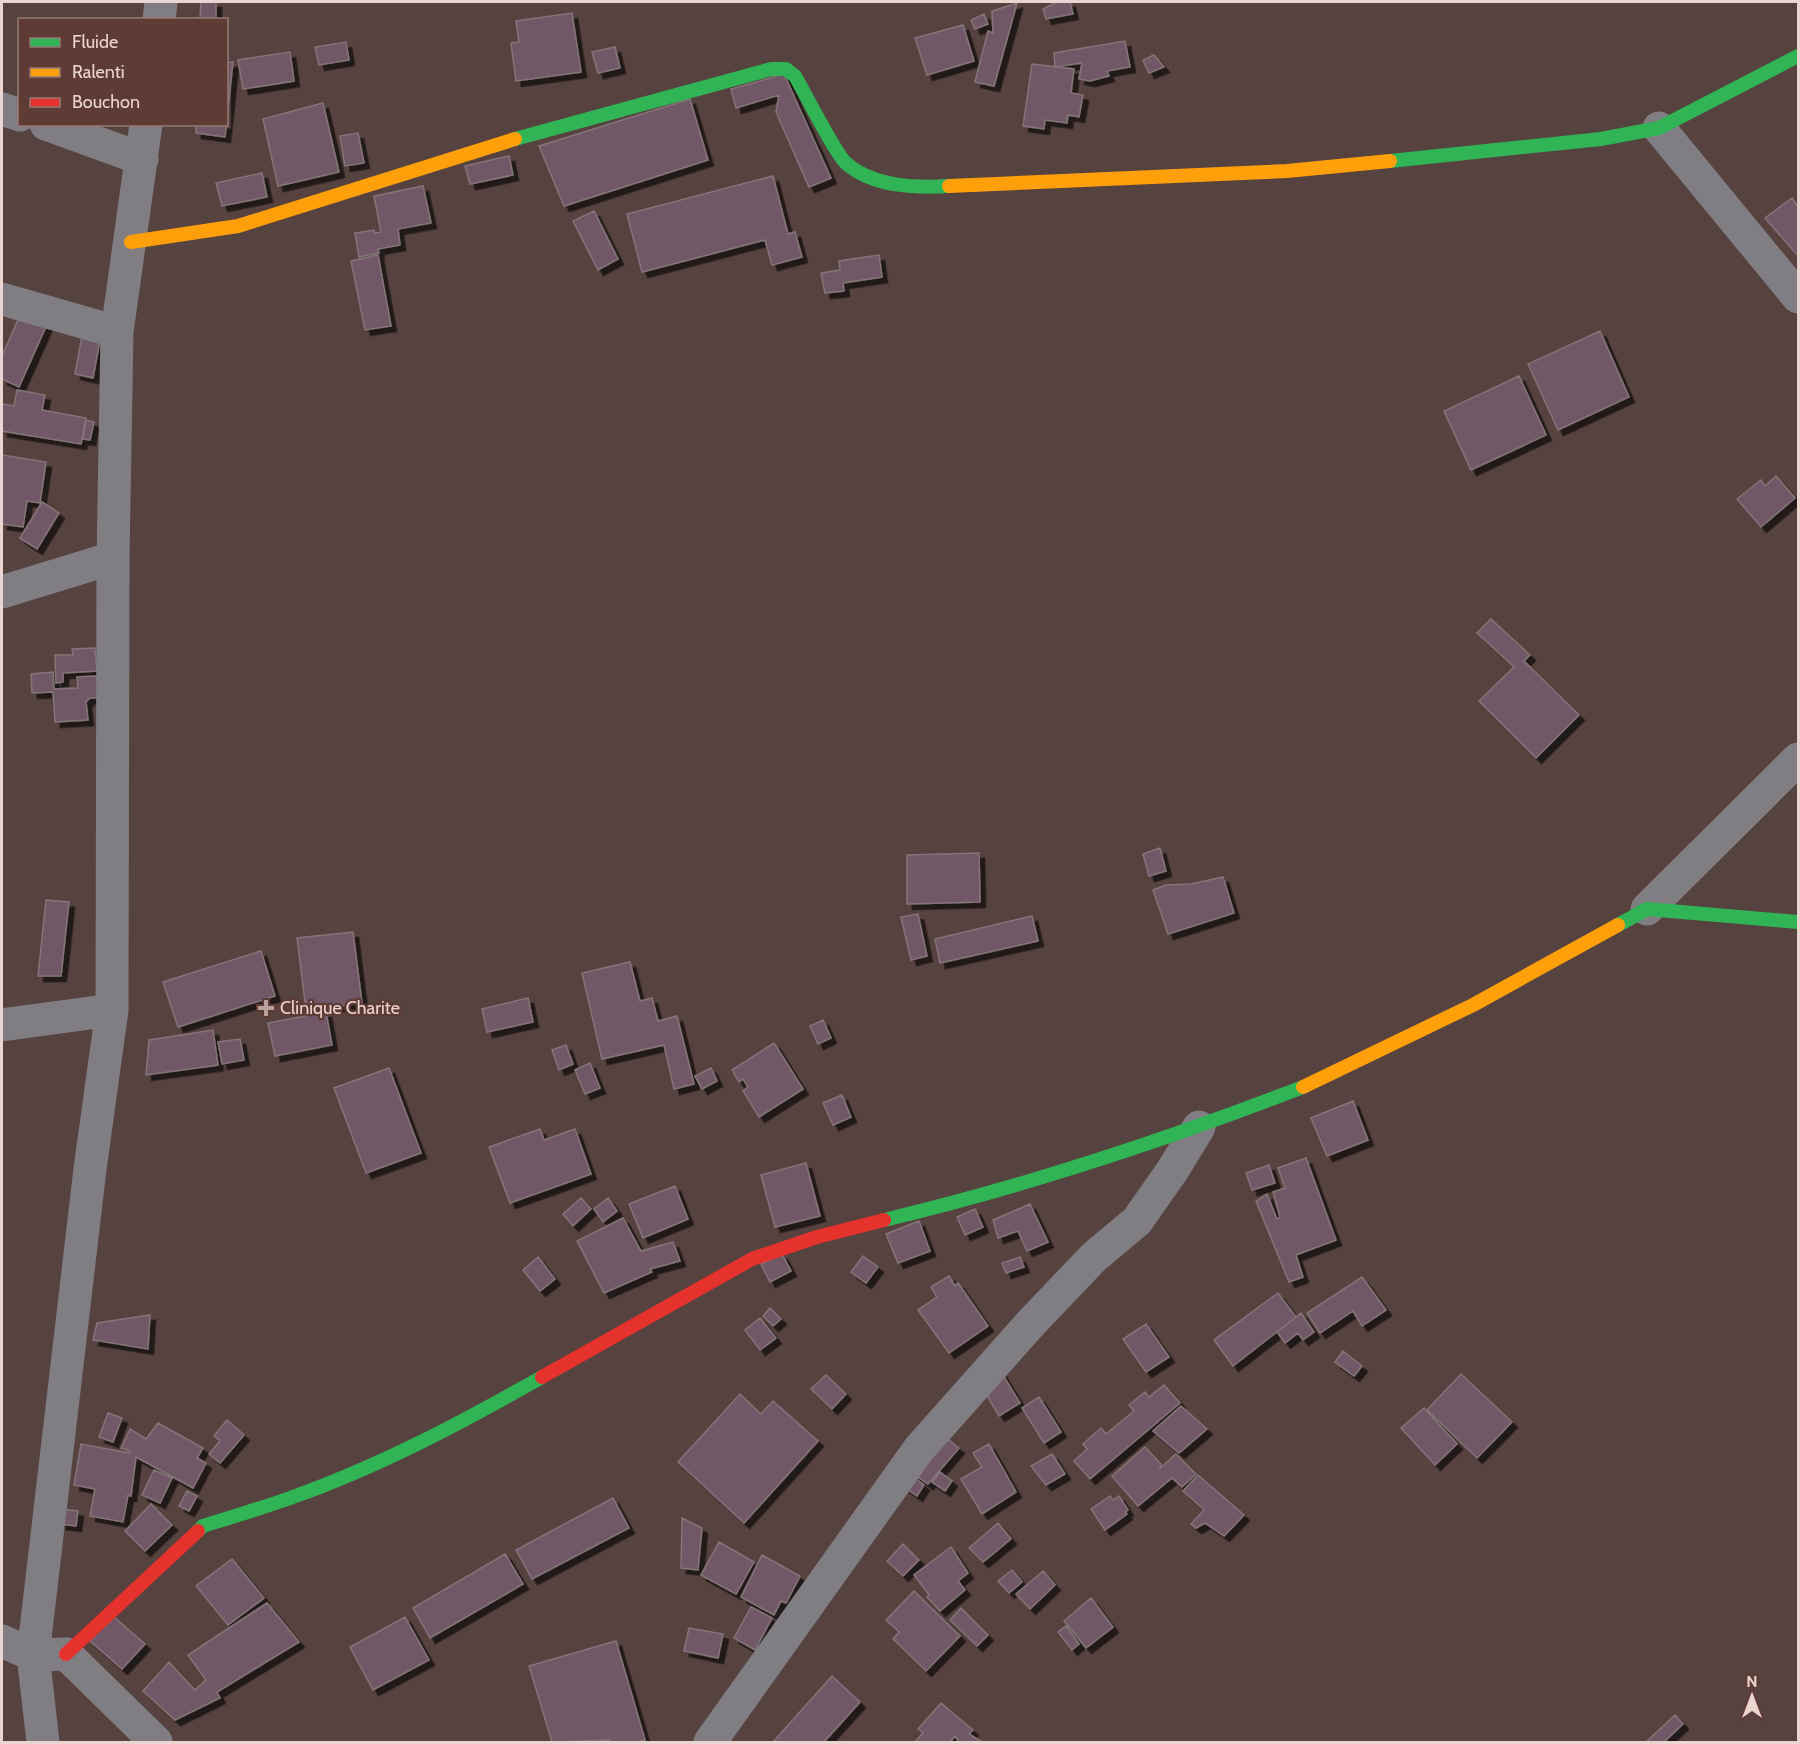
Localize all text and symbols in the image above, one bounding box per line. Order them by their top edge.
legend [18,18,228,126]
text: Fluide [72,31,118,53]
text: Ralenti [72,61,125,83]
text: Bouchon [72,91,140,113]
place label: Clinique Charite [280,997,400,1019]
marker: Clinique Charite [257,999,275,1017]
north arrow [1722,1666,1782,1726]
text: N [1746,1672,1758,1691]

